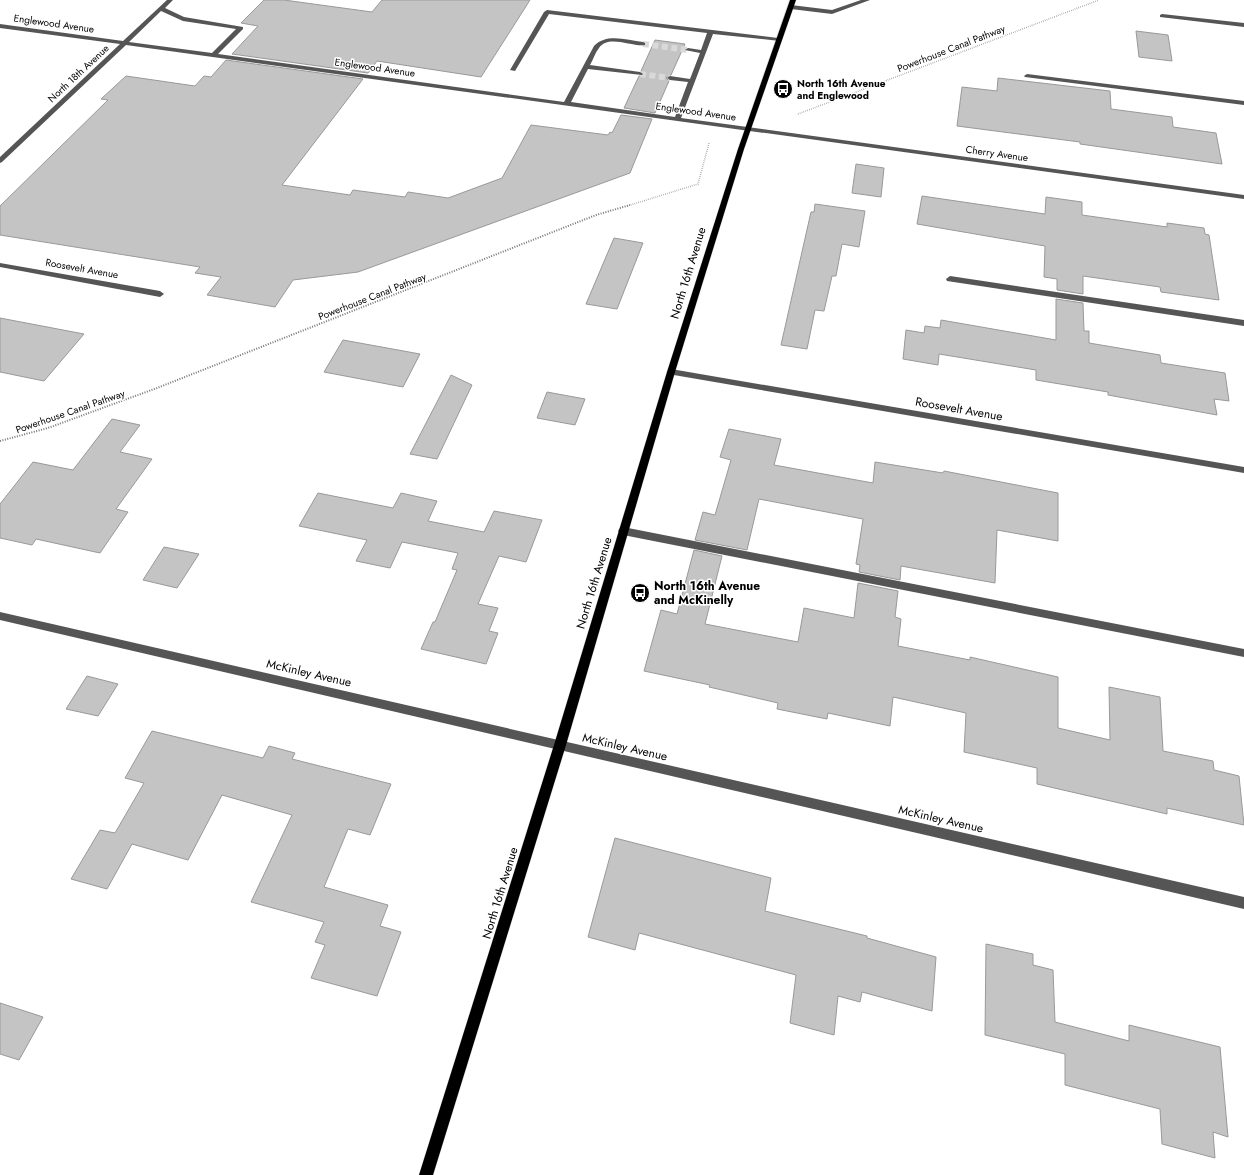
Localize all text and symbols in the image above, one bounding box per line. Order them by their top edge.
street label: Englewood Avenue [13,10,95,37]
street label: Powerhouse Canal Pathway [895,21,1008,76]
street label: North 18th Avenue [44,41,112,106]
street label: Englewood Avenue [334,54,416,81]
place label: North 16th Avenue and Englewood [797,76,886,103]
bus stop icon: North 16th Avenue and Englewood [772,78,794,100]
street label: Englewood Avenue [655,98,737,125]
street label: Cherry Avenue [965,142,1029,165]
street label: North 16th Avenue [665,225,711,321]
street label: Roosevelt Avenue [44,255,120,282]
street label: Powerhouse Canal Pathway [316,269,429,324]
street label: Powerhouse Canal Pathway [14,386,127,437]
street label: Roosevelt Avenue [914,392,1004,426]
street label: North 16th Avenue [571,535,617,631]
place label: North 16th Avenue and McKinelly [654,577,760,609]
bus stop icon: North 16th Avenue and McKinelly [629,582,651,604]
street label: McKinley Avenue [265,654,353,692]
street label: McKinley Avenue [581,728,669,766]
street label: McKinley Avenue [897,800,985,838]
street label: North 16th Avenue [477,845,523,941]

